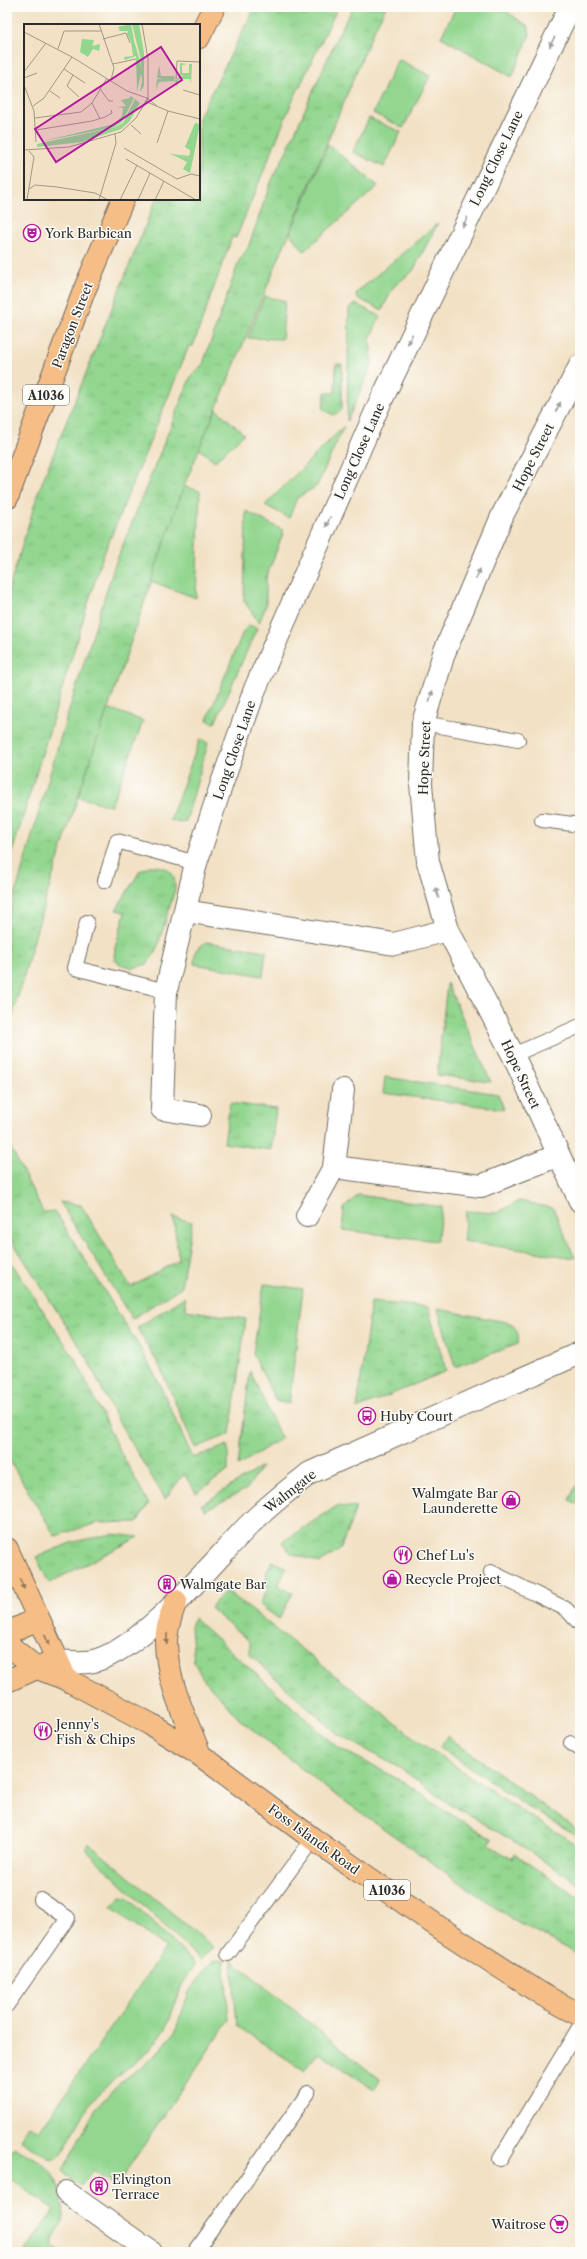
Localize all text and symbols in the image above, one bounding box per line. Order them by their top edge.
inset map [24,24,200,200]
one-way arrow [549,36,556,48]
street label: Long Close Lane [466,108,526,208]
one-way arrow [462,216,468,228]
theatre icon: York Barbican [22,223,42,243]
place label: York Barbican [44,225,132,241]
street label: Paragon Street [48,279,96,370]
one-way arrow [407,334,413,345]
road number: A1036 [23,385,69,405]
street label: Long Close Lane [331,400,387,502]
one-way arrow [555,401,562,413]
street label: Hope Street [509,420,557,494]
one-way arrow [324,516,330,528]
one-way arrow [475,568,481,580]
one-way arrow [428,689,434,701]
street label: Long Close Lane [210,698,258,802]
street label: Hope Street [415,720,433,795]
one-way arrow [434,886,440,898]
street label: Hope Street [498,1037,544,1111]
bus stop icon: Huby Court [357,1406,377,1426]
place label: Huby Court [380,1408,453,1424]
street label: Walmgate [260,1466,319,1517]
place label: Walmgate Bar Launderette [411,1485,499,1516]
shop icon: Walmgate Bar Launderette [501,1490,521,1510]
restaurant icon: Chef Lu's [393,1545,413,1565]
place label: Chef Lu's [416,1547,475,1563]
shop icon: Recycle Project [382,1569,402,1589]
place label: Recycle Project [405,1571,501,1587]
building icon: Walmgate Bar [157,1574,177,1594]
place label: Walmgate Bar [179,1576,267,1592]
one-way arrow [19,1579,25,1590]
one-way arrow [164,1632,170,1645]
one-way arrow [44,1634,50,1645]
place label: Jenny's Fish & Chips [54,1716,136,1747]
restaurant icon: Jenny's Fish & Chips [33,1721,53,1741]
street label: Foss Islands Road [265,1800,363,1878]
road number: A1036 [364,1880,410,1900]
place label: Elvington Terrace [112,2171,171,2202]
building icon: Elvington Terrace [89,2176,109,2196]
supermarket icon: Waitrose [549,2214,569,2234]
place label: Waitrose [490,2216,546,2232]

